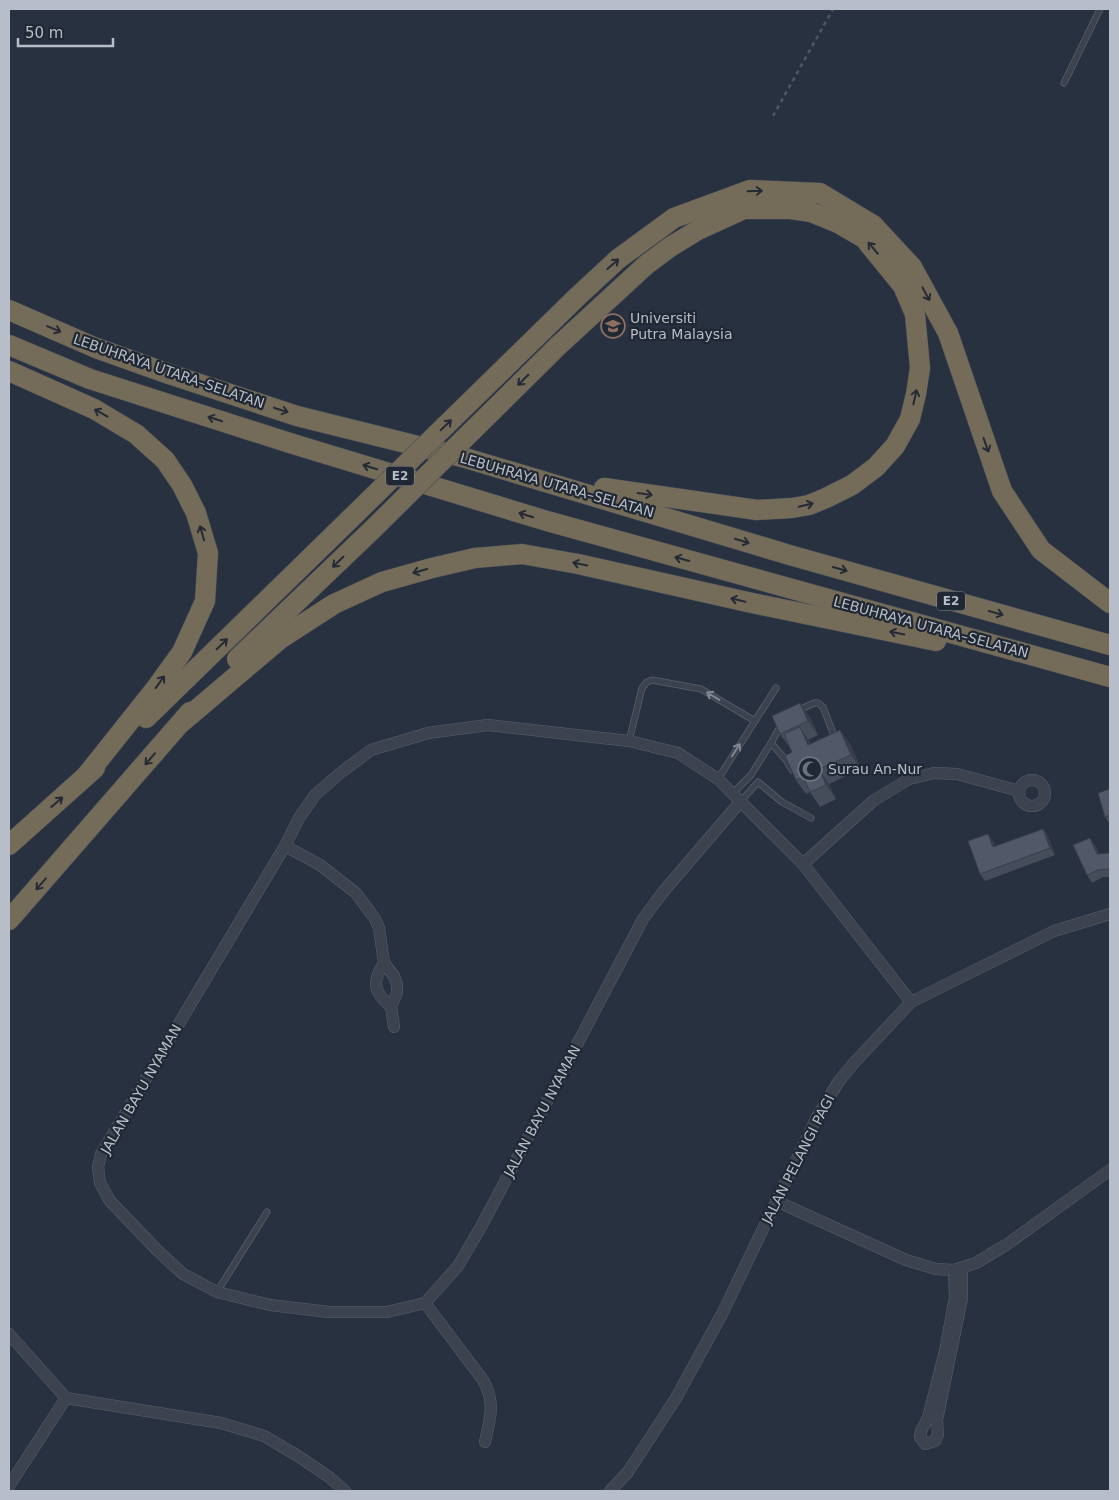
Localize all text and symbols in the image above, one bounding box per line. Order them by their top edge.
scale bar [18,15,112,47]
text: 50 m [25,24,63,42]
one-way arrow [746,186,763,196]
one-way arrow [867,242,878,255]
one-way arrow [606,259,619,270]
one-way arrow [922,286,932,301]
place label: Universiti Putra Malaysia [630,310,733,342]
school or university icon: Universiti Putra Malaysia [600,313,626,339]
one-way arrow [46,326,61,335]
street label: LEBUHRAYA UTARA–SELATAN [71,331,267,411]
one-way arrow [517,374,530,386]
one-way arrow [911,390,920,406]
one-way arrow [272,406,288,416]
one-way arrow [94,407,109,417]
one-way arrow [208,414,224,423]
one-way arrow [440,419,452,431]
one-way arrow [981,437,991,453]
street label: LEBUHRAYA UTARA–SELATAN [458,450,656,520]
one-way arrow [363,462,379,472]
road number: E2 [386,466,414,486]
one-way arrow [637,489,653,499]
one-way arrow [797,500,813,509]
one-way arrow [518,509,534,519]
one-way arrow [197,525,206,541]
one-way arrow [734,536,750,546]
one-way arrow [675,554,691,563]
one-way arrow [332,556,344,568]
one-way arrow [572,559,588,569]
one-way arrow [831,565,847,575]
one-way arrow [412,567,428,577]
road number: E2 [937,592,965,610]
street label: LEBUHRAYA UTARA–SELATAN [832,593,1030,661]
one-way arrow [731,595,747,604]
one-way arrow [988,609,1004,619]
one-way arrow [889,628,905,638]
one-way arrow [215,638,228,650]
one-way arrow [155,676,165,690]
one-way arrow [707,691,721,701]
one-way arrow [731,743,742,757]
one-way arrow [144,753,156,766]
mosque icon: Surau An-Nur [797,756,823,782]
place label: Surau An-Nur [828,761,922,777]
one-way arrow [50,796,63,808]
one-way arrow [35,878,47,891]
street label: JALAN BAYU NYAMAN [97,1021,185,1158]
street label: JALAN BAYU NYAMAN [500,1042,584,1181]
street label: JALAN PELANGI PAGI [758,1092,838,1227]

